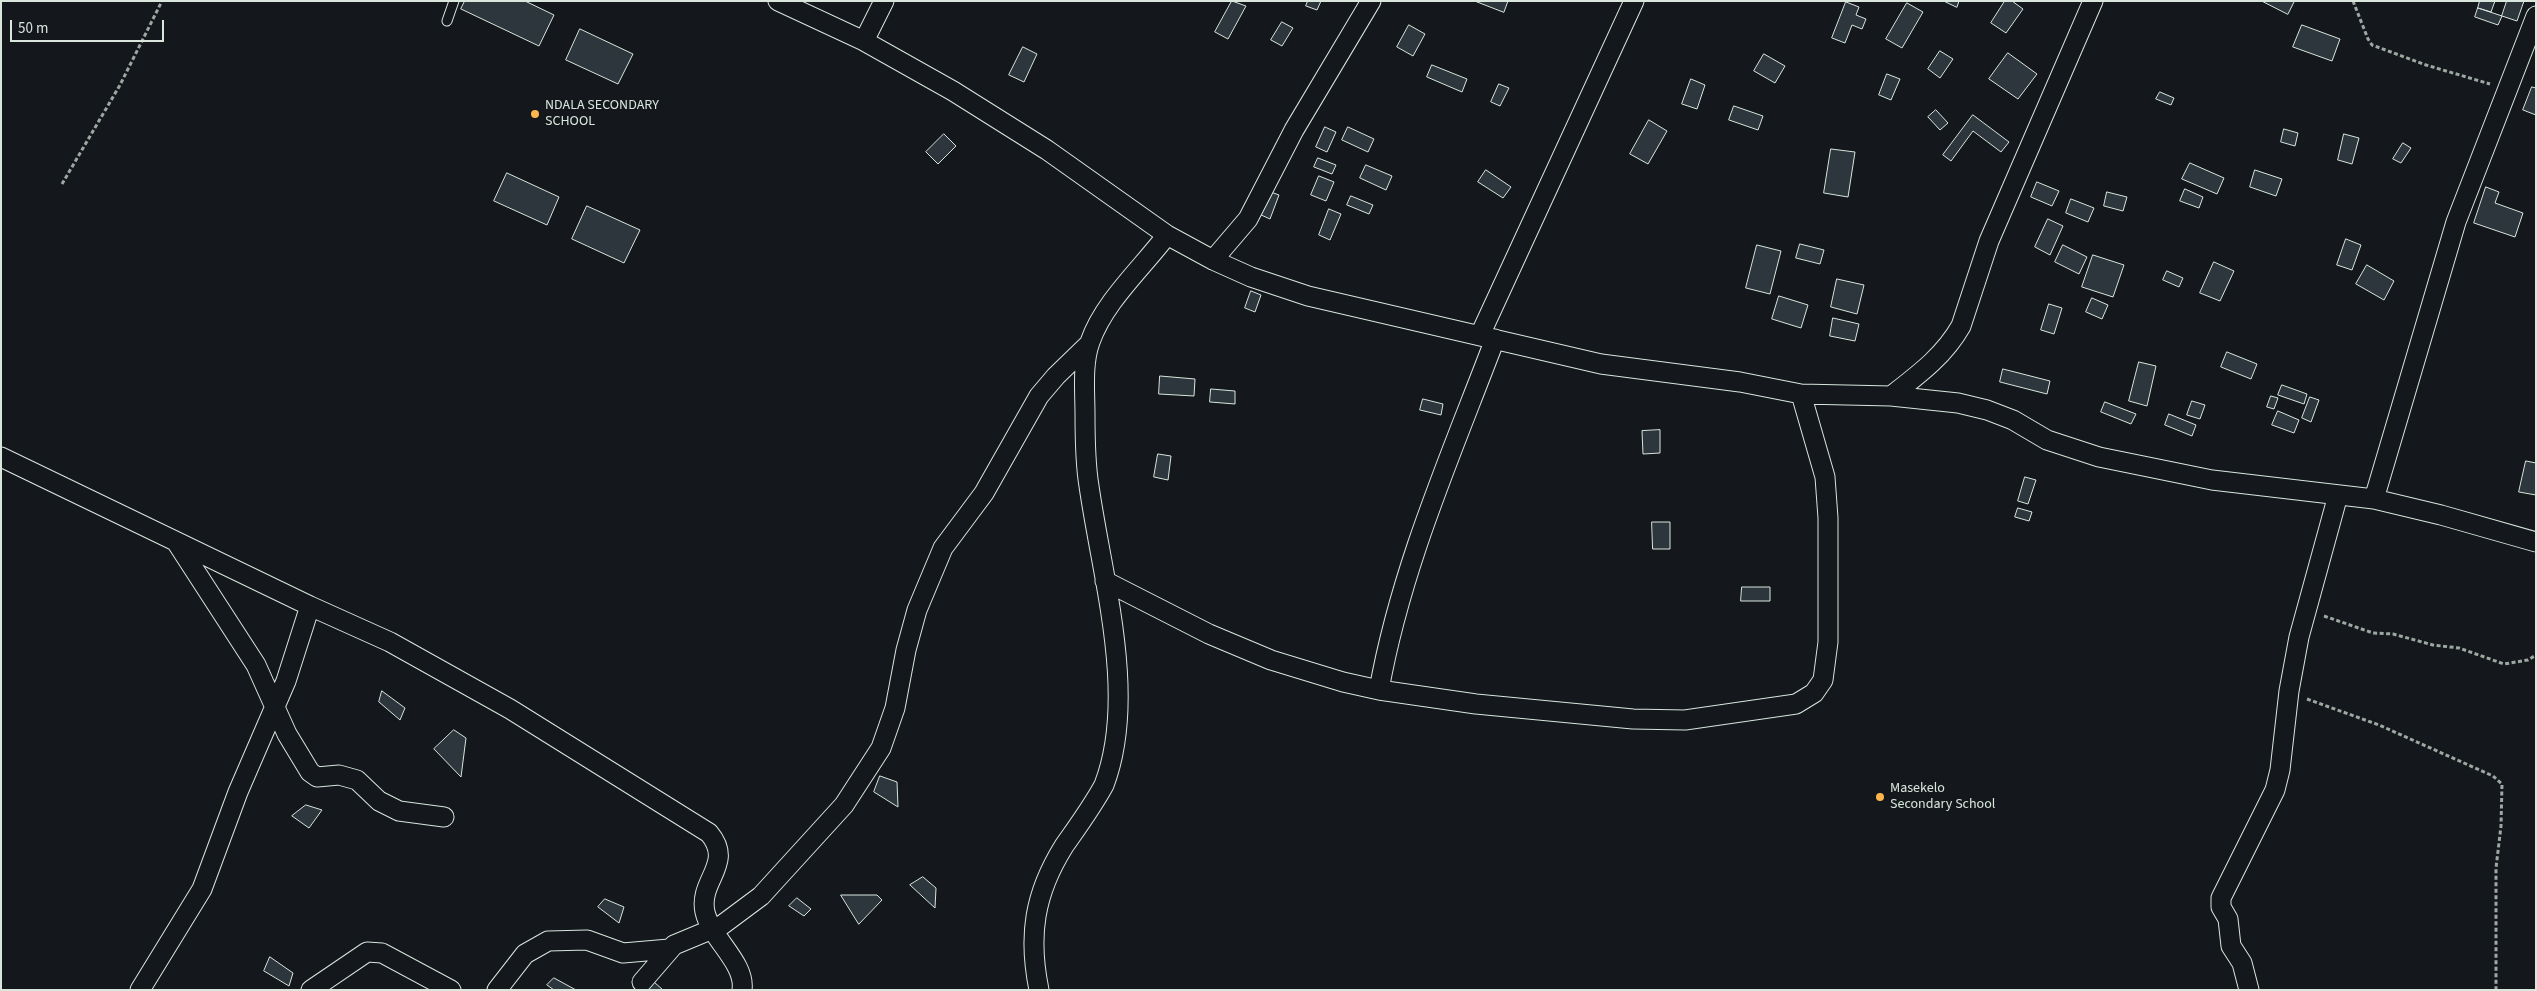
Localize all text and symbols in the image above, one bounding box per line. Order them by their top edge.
scale bar [12,10,166,42]
text: 50 m [18,18,48,39]
place label: NDALA SECONDARY SCHOOL [545,98,659,130]
marker: NDALA SECONDARY SCHOOL [529,108,541,120]
place label: Masekelo Secondary School [1890,781,1995,814]
marker: Masekelo Secondary School [1874,791,1886,803]

